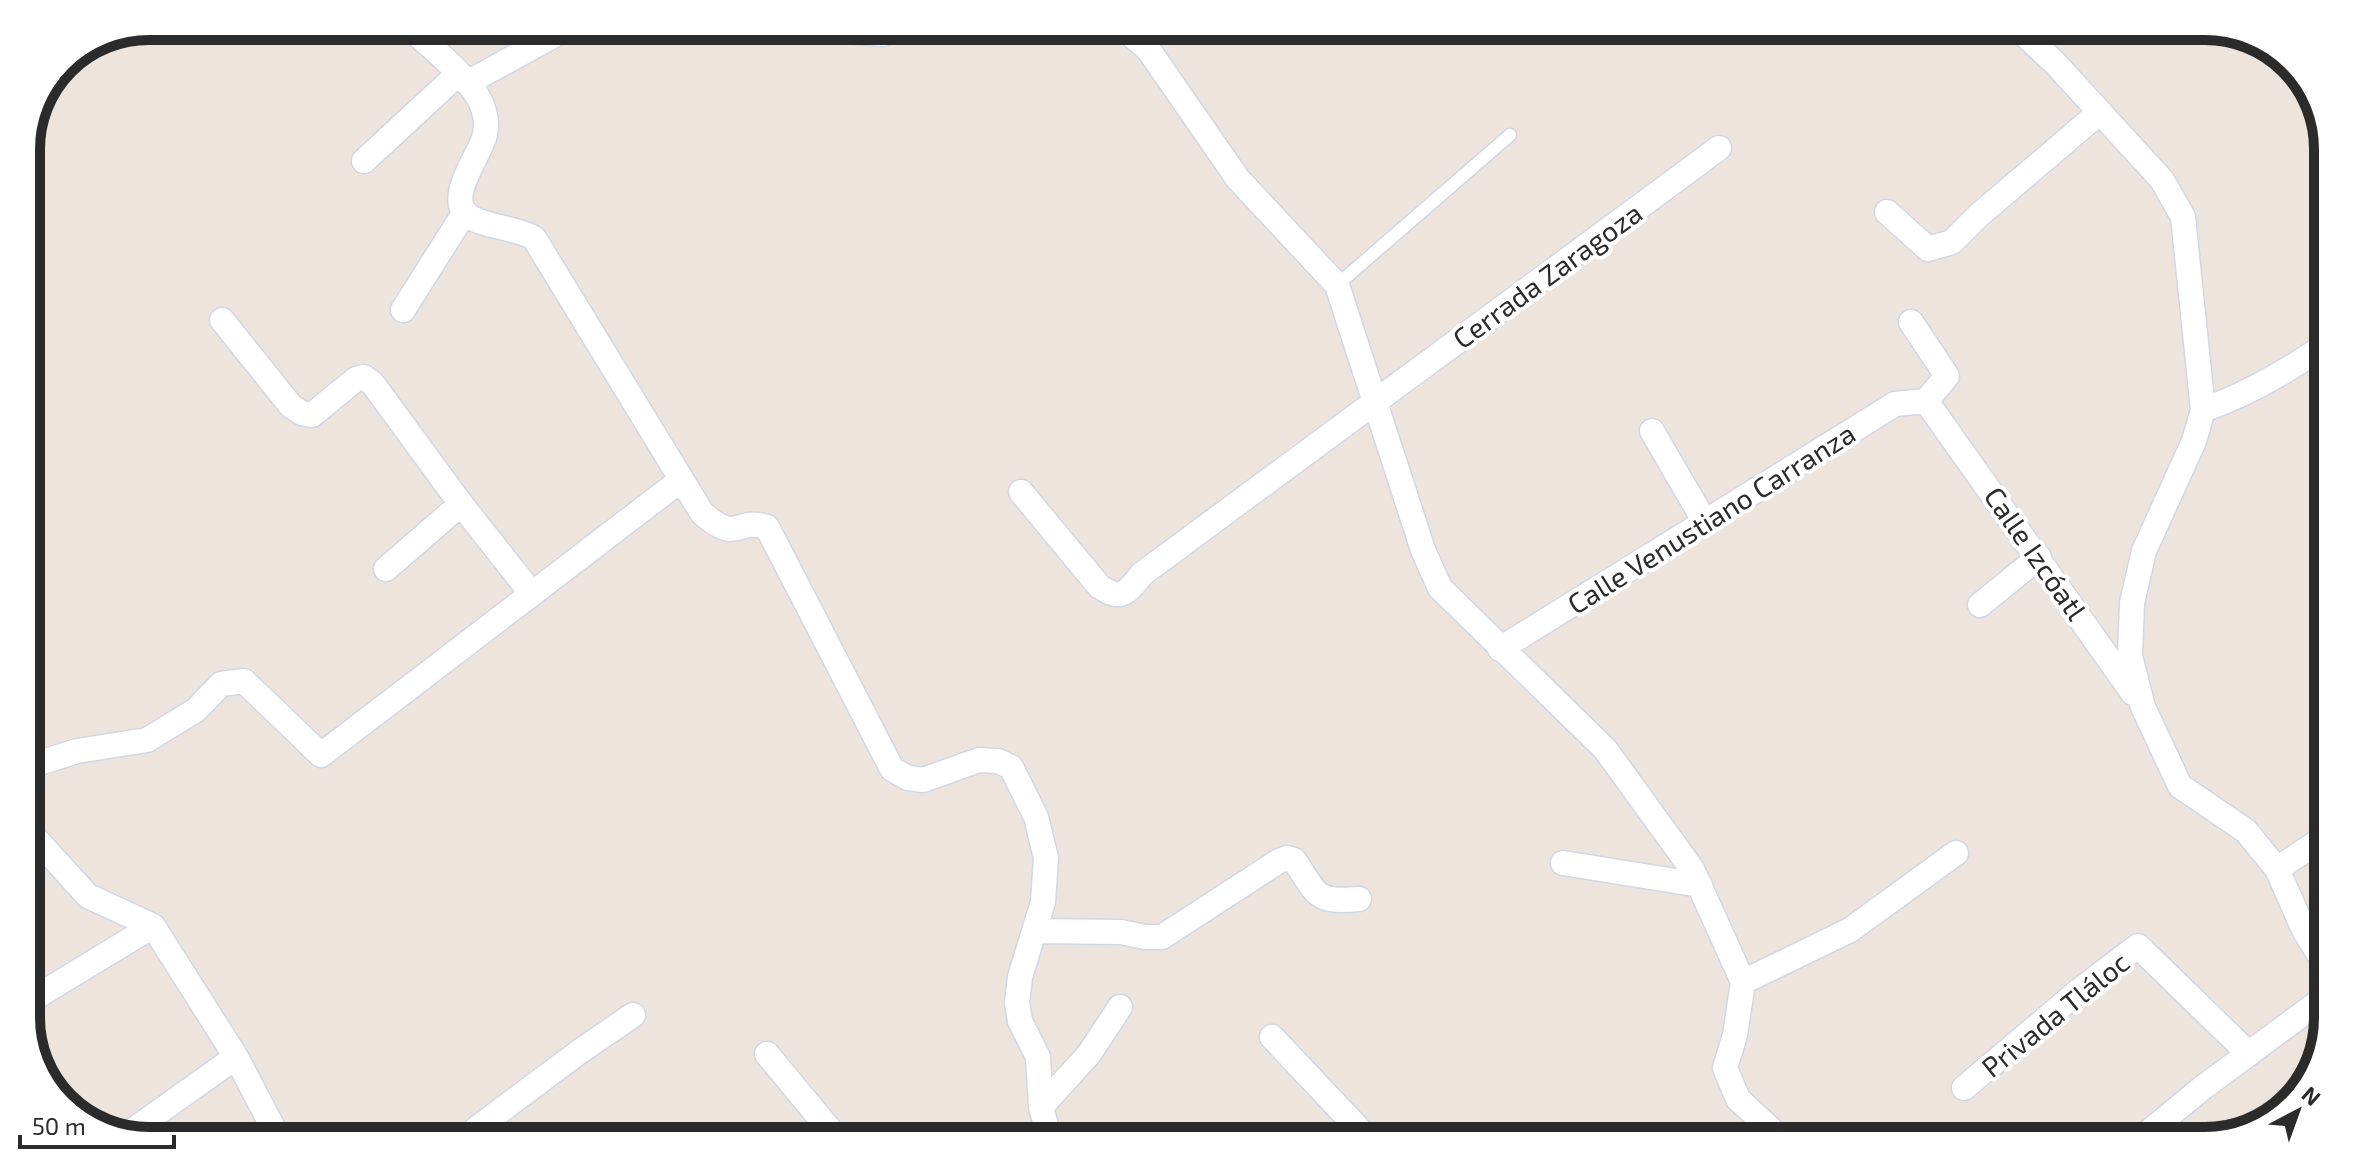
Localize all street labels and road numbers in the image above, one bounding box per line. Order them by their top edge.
street label: Cerrada Zaragoza [1446,195,1648,355]
street label: Calle Venustiano Carranza [1561,415,1861,621]
street label: Calle Izcóatl [1978,480,2095,627]
street label: Privada Tláloc [1974,944,2136,1084]

